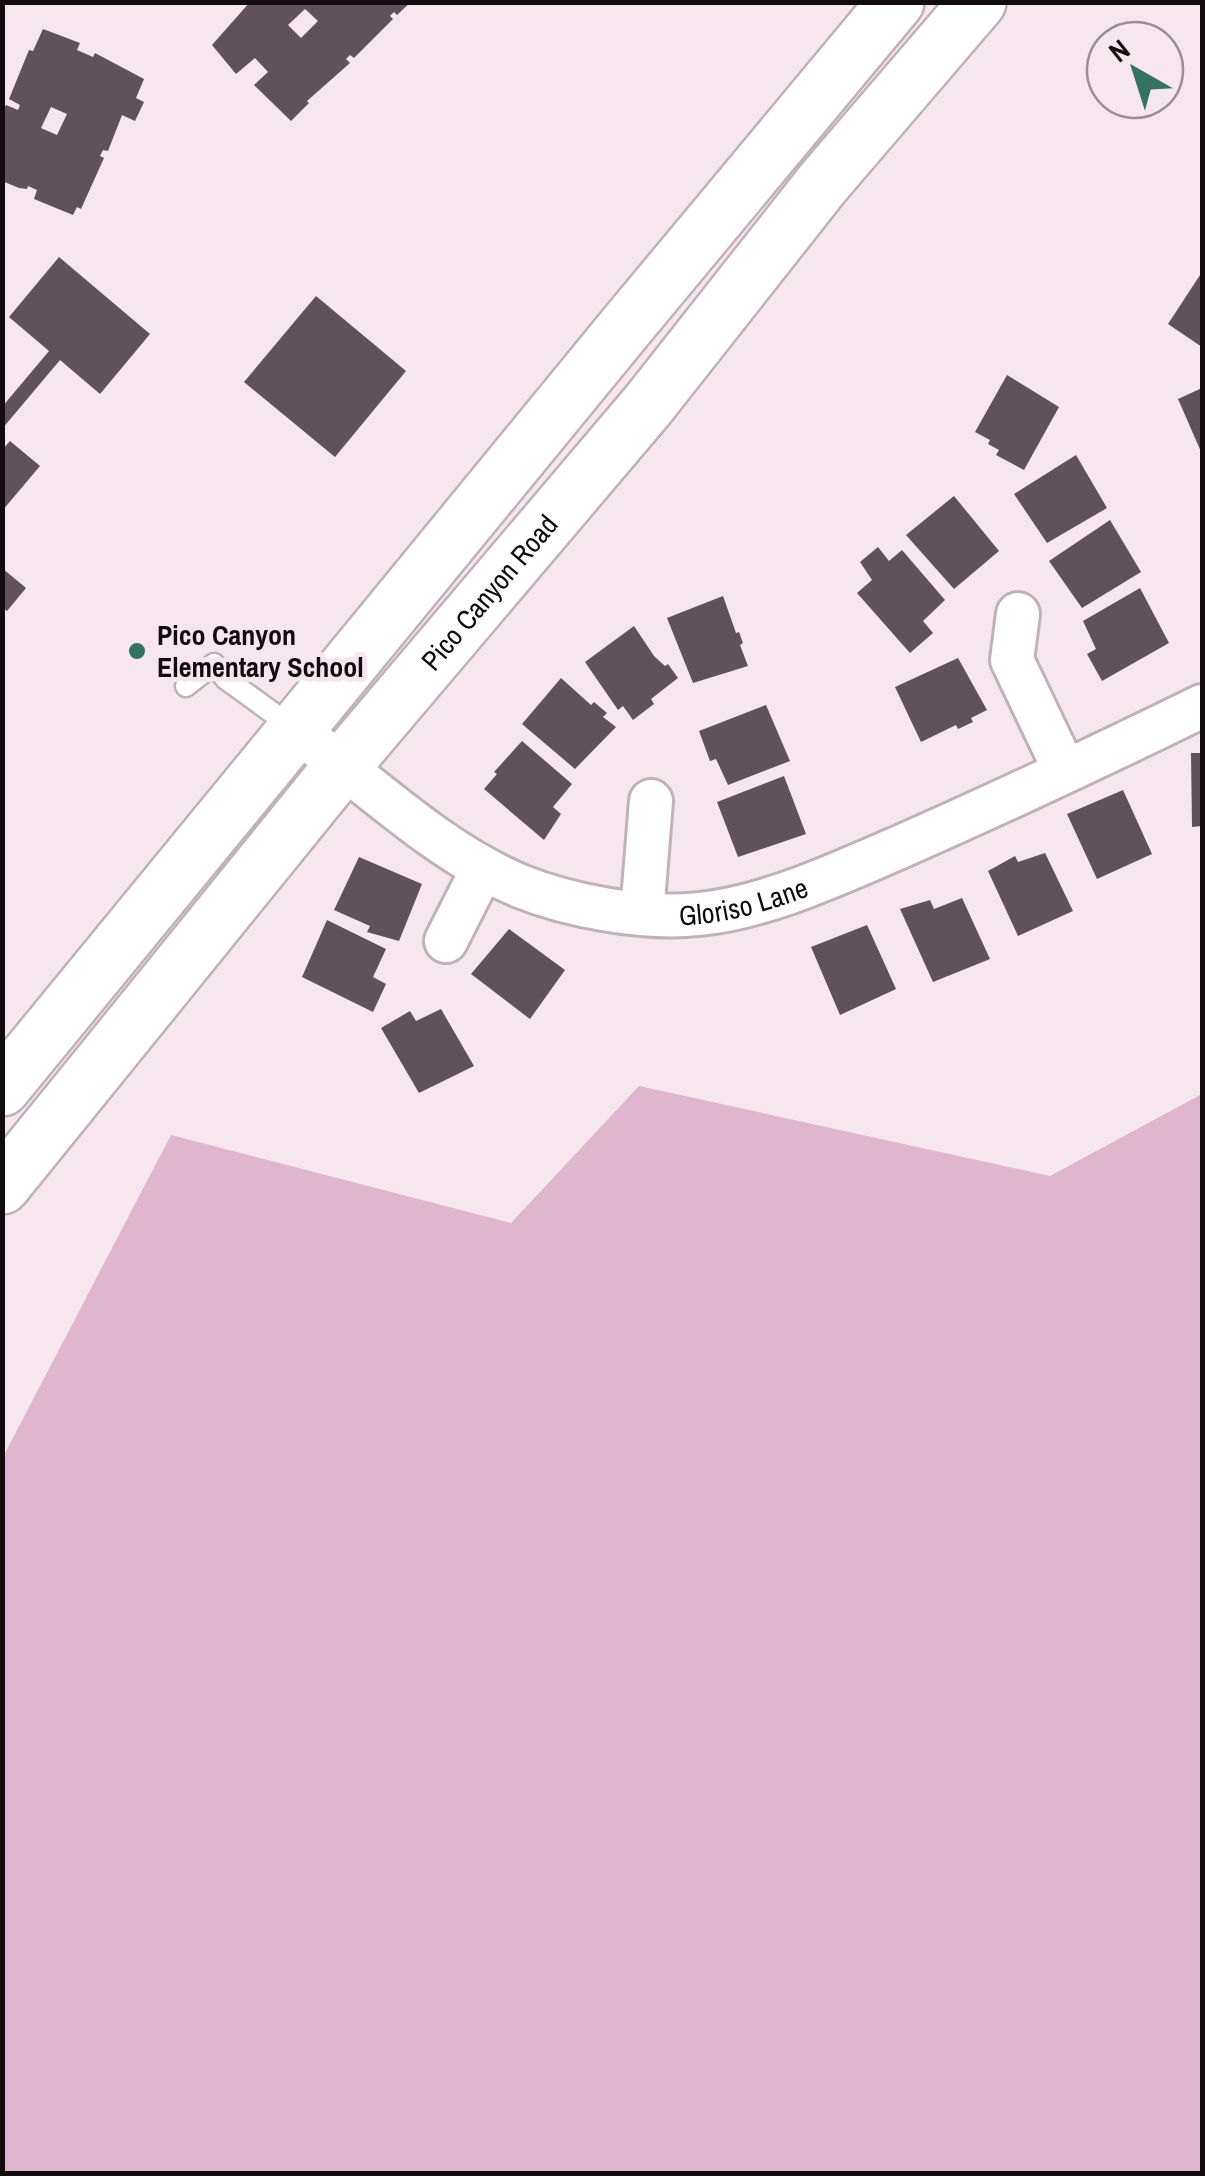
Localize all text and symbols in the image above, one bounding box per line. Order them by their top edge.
north arrow [1085,20,1185,120]
text: N [1101,31,1138,71]
street label: Pico Canyon Road [412,507,566,678]
place label: Pico Canyon Elementary School [157,616,364,686]
marker: Pico Canyon Elementary School [126,640,148,662]
street label: Gloriso Lane [678,868,813,934]

